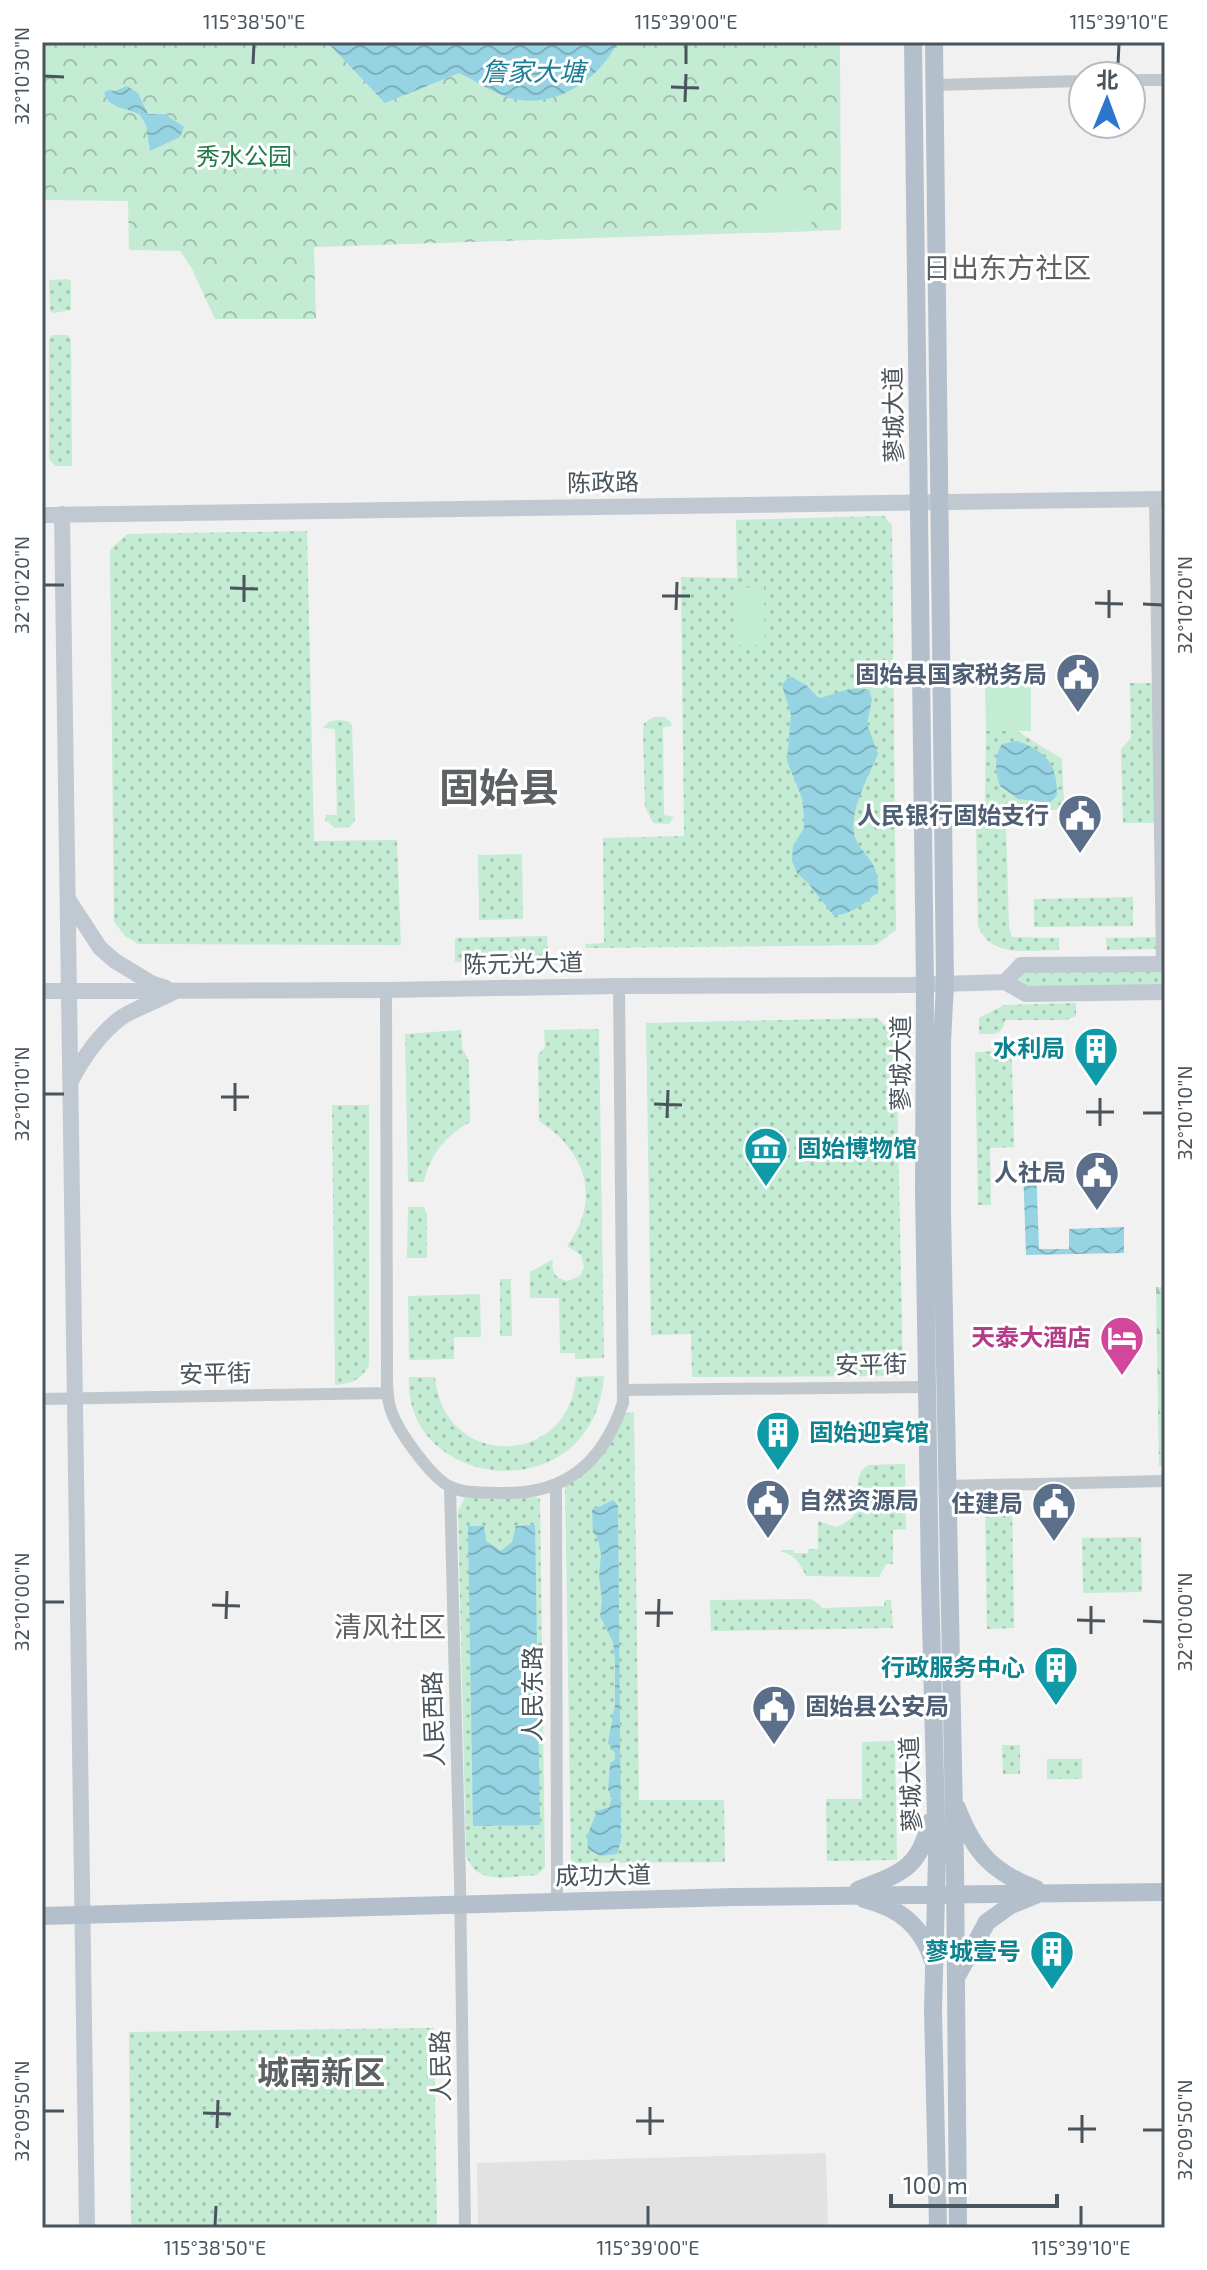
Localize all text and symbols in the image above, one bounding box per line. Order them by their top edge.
text: 115°38'50"E [203,9,305,33]
text: 115°39'00"E [634,9,738,33]
text: 115°39'10"E [1070,9,1168,33]
text: 32°10'30"N [9,27,33,125]
water label: 詹家大塘 [481,55,589,86]
north arrow [1067,60,1147,140]
text: 北 [1096,66,1119,92]
park label: 秀水公园 [196,141,292,170]
district label: 日出东方社区 [923,250,1091,284]
street label: 蓼城大道 [877,367,908,463]
street label: 陈政路 [567,466,639,497]
text: 32°10'20"N [9,536,33,634]
text: 32°10'20"N [1172,556,1196,654]
public building icon: 固始县国家税务局 [1054,651,1102,714]
place label: 固始县国家税务局 [855,659,1047,688]
district label: 固始县 [439,762,559,810]
public building icon: 人民银行固始支行 [1056,792,1104,855]
place label: 人民银行固始支行 [857,800,1049,829]
street label: 陈元光大道 [463,947,583,978]
street label: 蓼城大道 [885,1015,914,1111]
building icon: 水利局 [1072,1025,1120,1088]
place label: 水利局 [993,1033,1065,1062]
text: 32°10'10"N [9,1047,33,1142]
text: 32°10'10"N [1172,1066,1196,1161]
museum icon: 固始博物馆 [742,1125,790,1188]
place label: 固始博物馆 [797,1133,917,1162]
public building icon: 人社局 [1073,1149,1121,1212]
place label: 人社局 [994,1157,1066,1186]
hotel icon: 天泰大酒店 [1098,1314,1146,1377]
place label: 天泰大酒店 [971,1322,1091,1351]
street label: 安平街 [835,1348,907,1379]
street label: 安平街 [179,1357,251,1388]
building icon: 固始迎宾馆 [754,1409,802,1472]
place label: 固始迎宾馆 [809,1417,929,1446]
public building icon: 自然资源局 [744,1477,792,1540]
public building icon: 住建局 [1030,1480,1078,1543]
place label: 自然资源局 [799,1485,919,1514]
place label: 住建局 [951,1488,1023,1517]
text: 32°10'00"N [9,1552,33,1652]
text: 32°10'00"N [1172,1572,1196,1672]
district label: 清风社区 [334,1609,446,1643]
building icon: 行政服务中心 [1032,1644,1080,1707]
street label: 人民东路 [517,1646,546,1742]
place label: 行政服务中心 [881,1652,1025,1681]
street label: 人民西路 [416,1671,449,1768]
public building icon: 固始县公安局 [750,1683,798,1746]
place label: 固始县公安局 [805,1691,949,1720]
street label: 蓼城大道 [893,1736,926,1833]
street label: 成功大道 [555,1859,651,1890]
building icon: 蓼城壹号 [1028,1928,1076,1991]
place label: 蓼城壹号 [925,1936,1021,1965]
street label: 人民路 [424,2030,455,2102]
district label: 城南新区 [257,2052,385,2090]
text: 32°09'50"N [9,2060,33,2162]
text: 32°09'50"N [1172,2079,1196,2181]
scale bar [891,2158,1057,2208]
text: 100 m [903,2170,968,2199]
text: 115°38'50"E [164,2235,266,2259]
text: 115°39'00"E [596,2235,700,2259]
text: 115°39'10"E [1032,2235,1130,2259]

